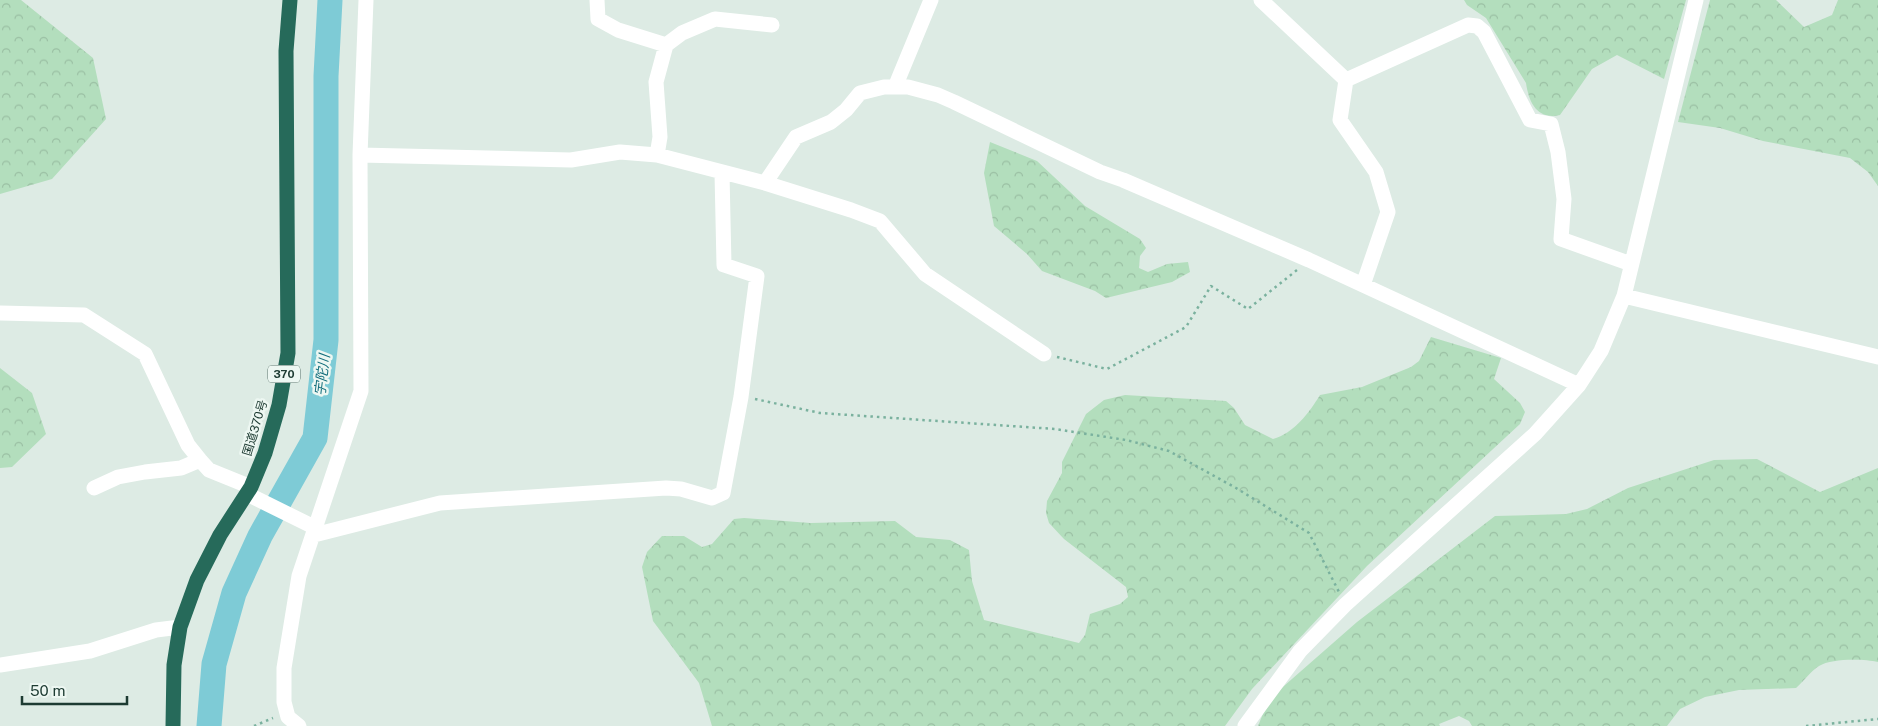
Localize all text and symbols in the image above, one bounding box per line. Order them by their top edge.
water label: 宇陀川 [312,351,333,397]
road number: 370 [268,366,300,382]
street label: 国道370号 [240,398,270,458]
scale bar [22,674,128,706]
text: 50 m [30,682,65,699]

